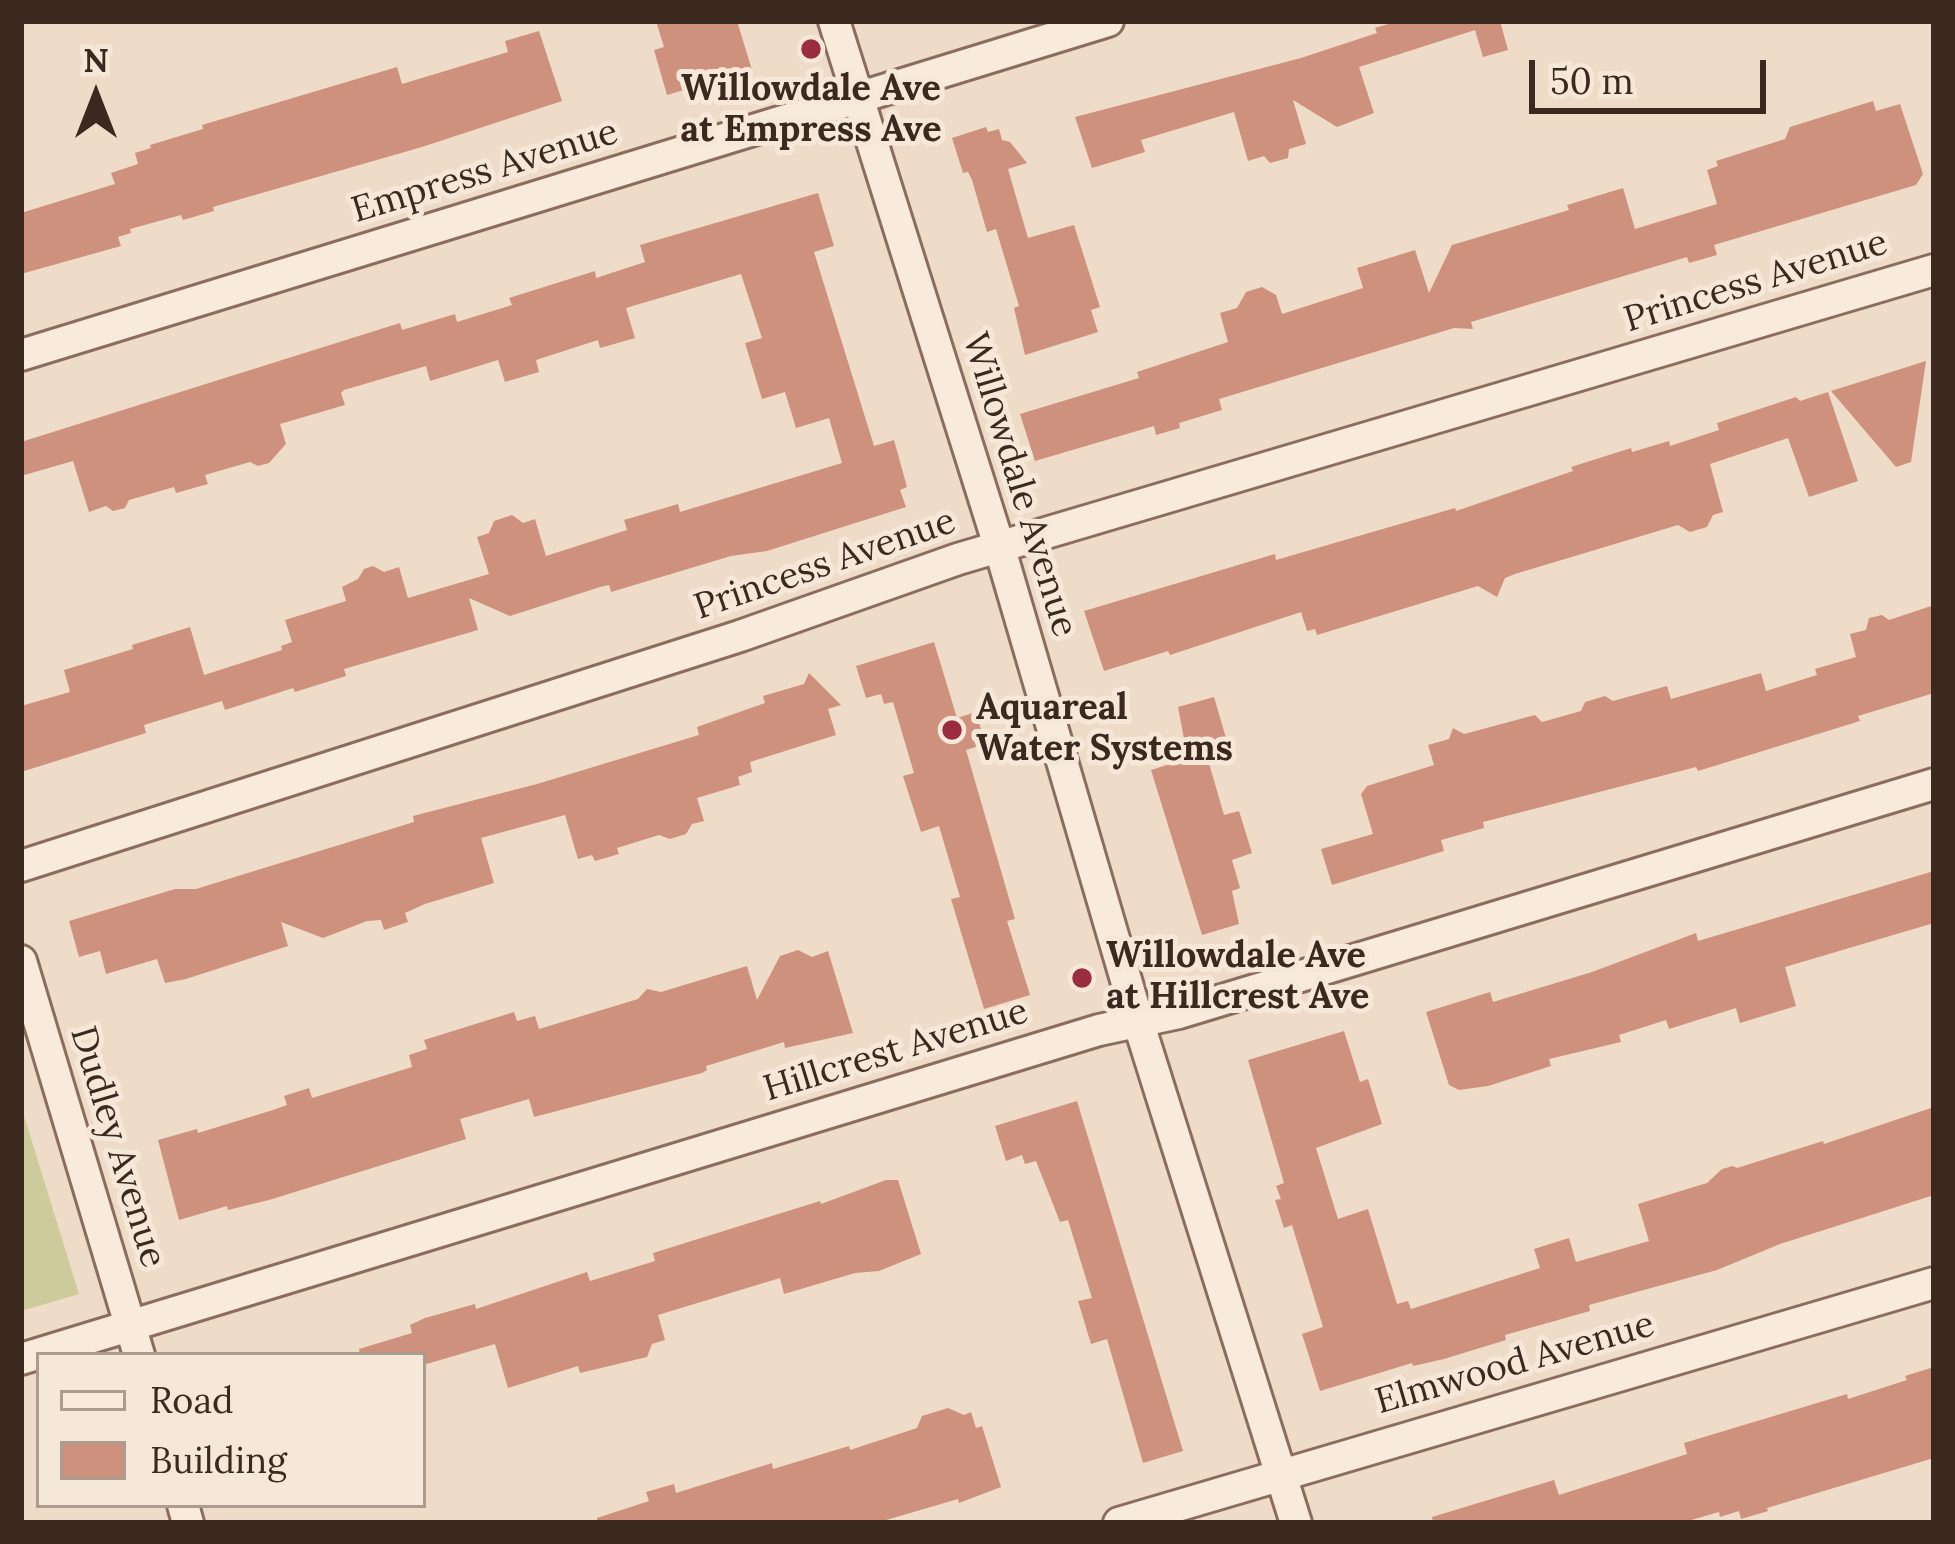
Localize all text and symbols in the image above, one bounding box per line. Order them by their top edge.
north arrow [36,36,156,156]
marker: Willowdale Ave at Empress Ave [798,36,824,62]
scale bar [1535,36,1772,110]
text: N [83,39,109,81]
text: 50 m [1550,58,1634,104]
place label: Willowdale Ave at Empress Ave [680,68,942,153]
street label: Empress Avenue [347,111,623,233]
street label: Princess Avenue [1619,221,1893,343]
street label: Willowdale Avenue [952,328,1086,642]
street label: Princess Avenue [689,500,961,630]
place label: Aquareal Water Systems [976,687,1233,772]
marker: Aquareal Water Systems [939,717,965,743]
place label: Willowdale Ave at Hillcrest Ave [1106,935,1369,1020]
marker: Willowdale Ave at Hillcrest Ave [1069,965,1095,991]
street label: Hillcrest Avenue [759,990,1033,1112]
street label: Dudley Avenue [60,1021,174,1273]
street label: Elmwood Avenue [1371,1304,1659,1424]
legend [36,1352,426,1508]
text: Road [150,1377,234,1423]
text: Building [150,1437,287,1483]

